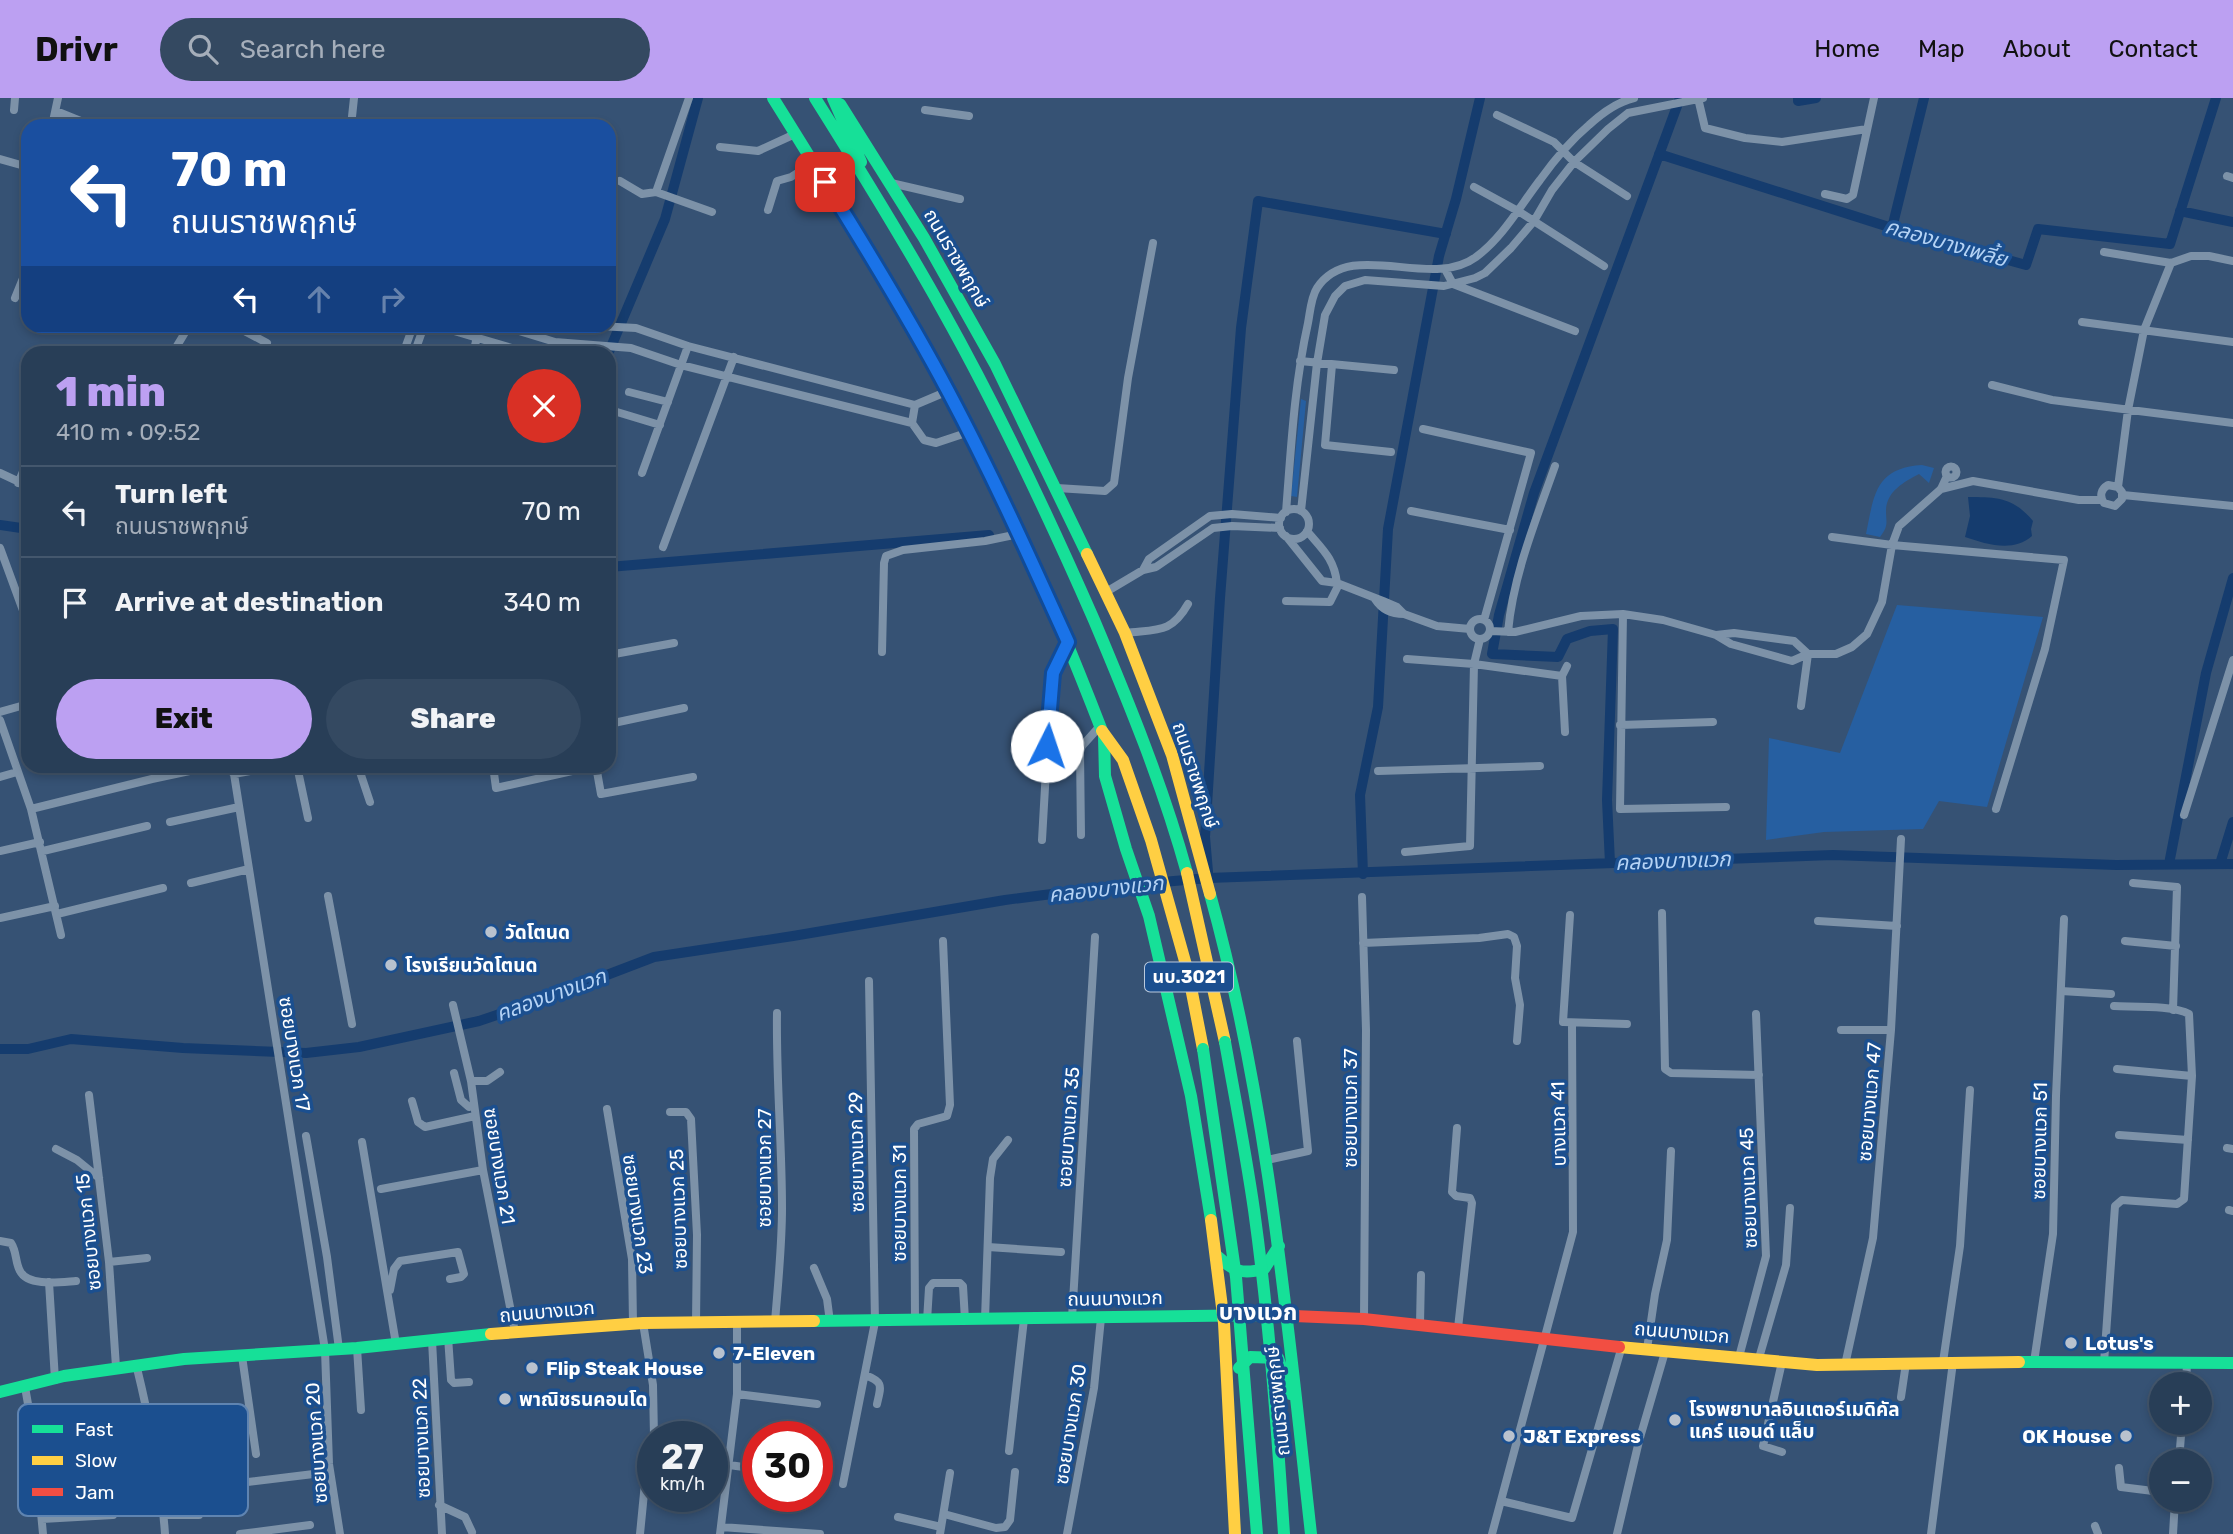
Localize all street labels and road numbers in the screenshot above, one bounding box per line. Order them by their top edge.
street label: ถนนราชพฤกษ์ [919,205,994,312]
street label: ถนนราชพฤกษ์ [1168,719,1224,831]
road number: นบ.3021 [1145,962,1233,992]
street label: ซอยบางแวก 17 [274,995,315,1113]
street label: ซอยบางแวก 47 [1853,1041,1886,1163]
street label: ซอยบางแวก 37 [1339,1048,1362,1168]
street label: ซอยบางแวก 35 [1053,1066,1084,1188]
street label: บางแวก 41 [1546,1081,1571,1167]
street label: ซอยบางแวก 51 [2027,1082,2052,1200]
street label: ซอยบางแวก 29 [844,1092,869,1212]
street label: ซอยบางแวก 21 [479,1106,520,1226]
street label: ซอยบางแวก 27 [753,1108,776,1228]
street label: ซอยบางแวก 45 [1735,1127,1762,1249]
street label: ซอยบางแวก 31 [888,1144,911,1262]
street label: ซอยบางแวก 25 [665,1148,692,1270]
street label: ซอยบางแวก 23 [618,1153,657,1275]
street label: ซอยบางแวก 15 [71,1172,106,1292]
street label: ถนนบางแวก [1067,1286,1163,1311]
street label: ถนนบางแวก [498,1296,596,1327]
street label: ถนนบางแวก [1633,1317,1731,1348]
street label: ถนนราชพฤกษ์ [1260,1345,1295,1457]
street label: ซอยบางแวก 30 [1050,1362,1091,1486]
street label: ซอยบางแวก 22 [408,1377,435,1499]
street label: ซอยบางแวก 20 [301,1382,332,1504]

